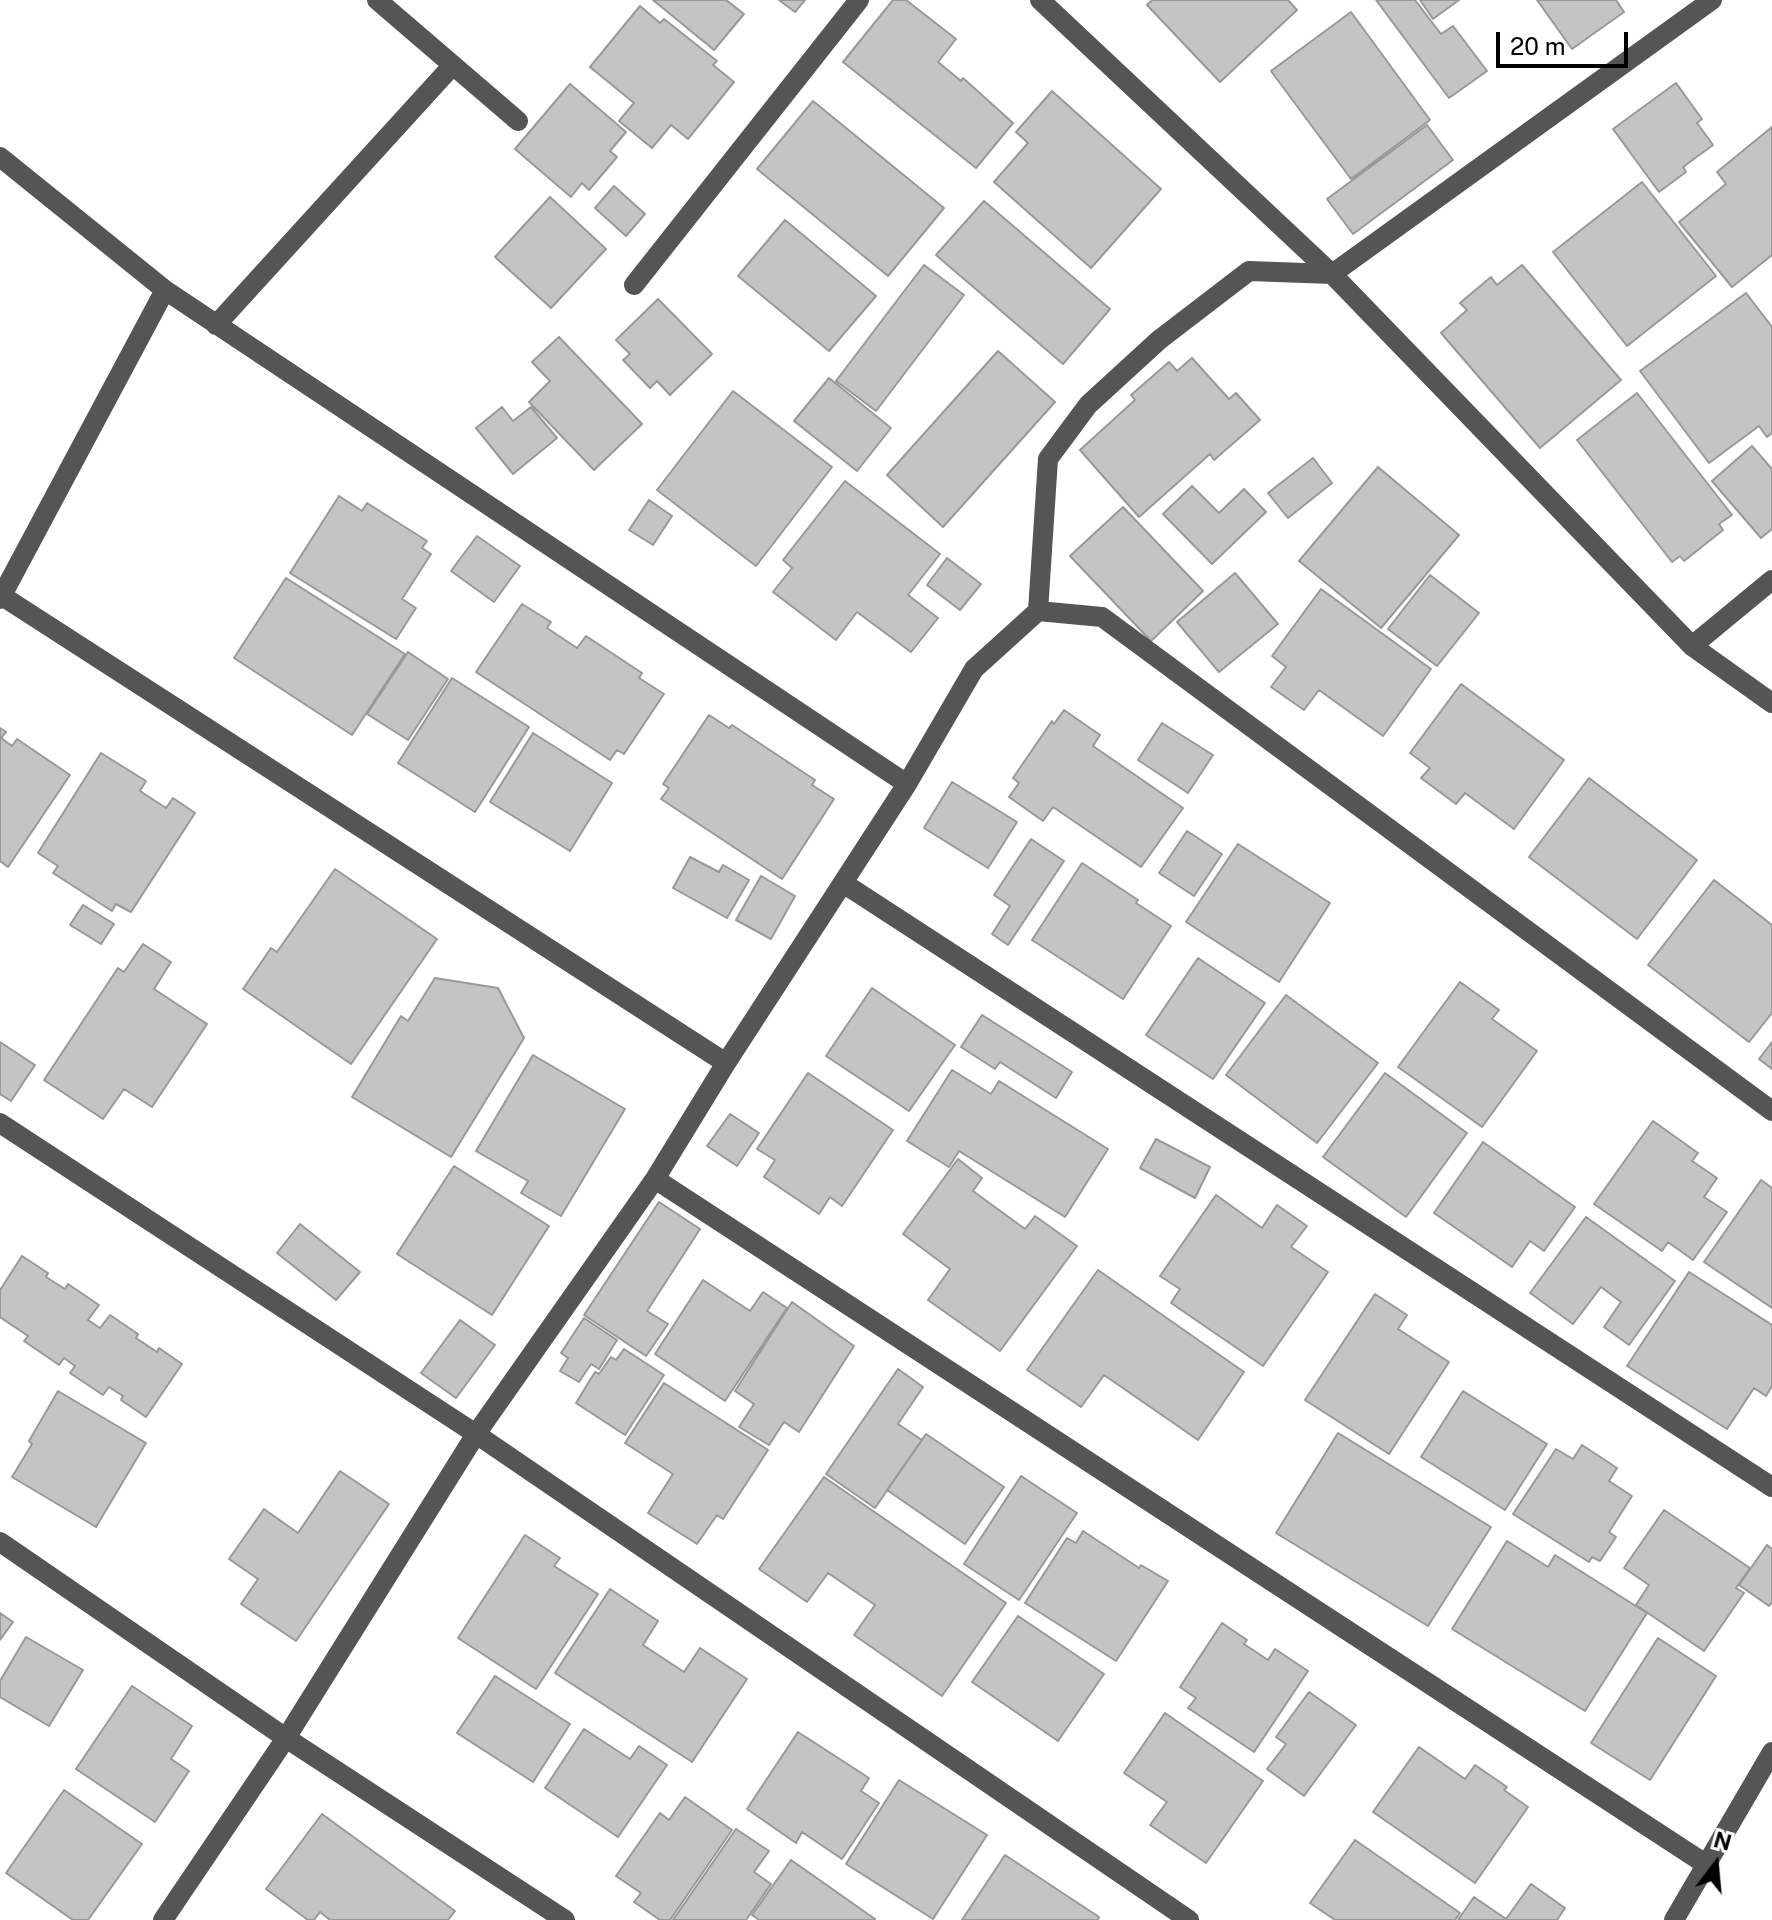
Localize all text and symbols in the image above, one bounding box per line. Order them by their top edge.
scale bar [1500,16,1632,66]
text: 20 m [1510,32,1566,60]
north arrow [1676,1824,1756,1904]
text: N [1711,1826,1734,1856]

